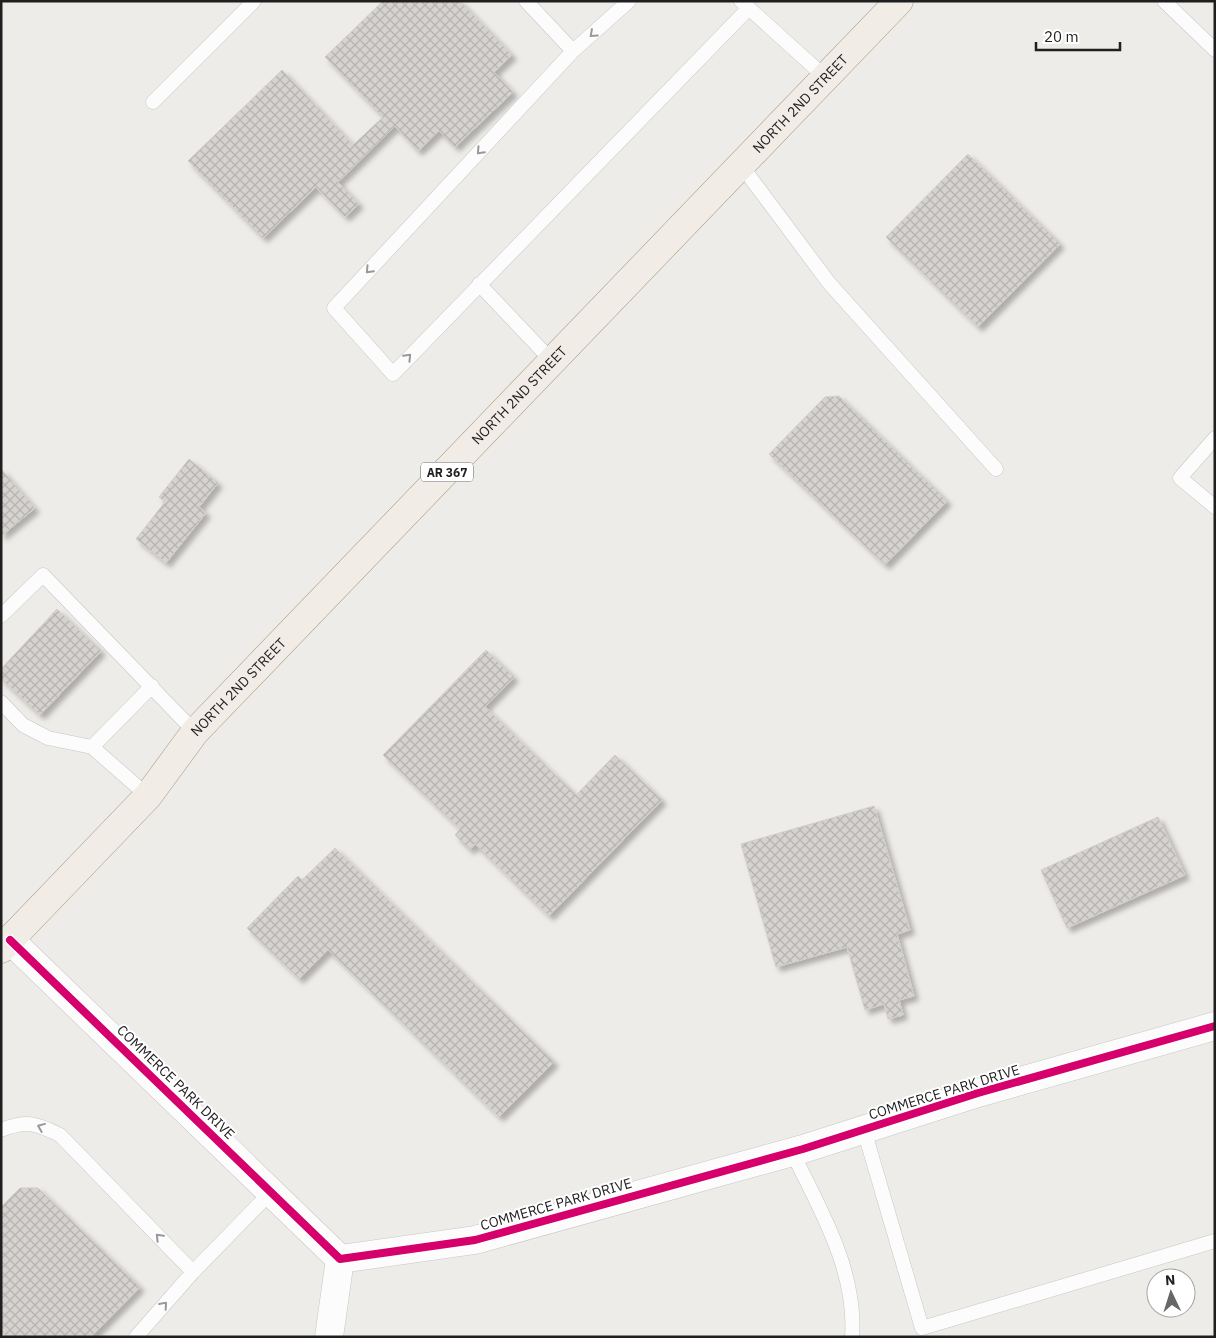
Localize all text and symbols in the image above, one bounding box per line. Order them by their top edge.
scale bar [1036,20,1120,52]
text: 20 m [1044,27,1079,46]
one-way arrow [589,28,598,37]
street label: NORTH 2ND STREET [749,51,852,157]
one-way arrow [477,145,486,154]
one-way arrow [366,264,375,273]
street label: NORTH 2ND STREET [468,342,571,448]
one-way arrow [403,354,412,363]
road number: AR 367 [421,462,473,482]
street label: NORTH 2ND STREET [187,634,290,740]
street label: COMMERCE PARK DRIVE [113,1021,239,1143]
street label: COMMERCE PARK DRIVE [866,1060,1022,1124]
one-way arrow [37,1122,46,1133]
street label: COMMERCE PARK DRIVE [478,1174,634,1234]
one-way arrow [156,1234,165,1243]
north arrow [1146,1268,1196,1318]
text: N [1164,1271,1176,1289]
one-way arrow [158,1301,167,1310]

